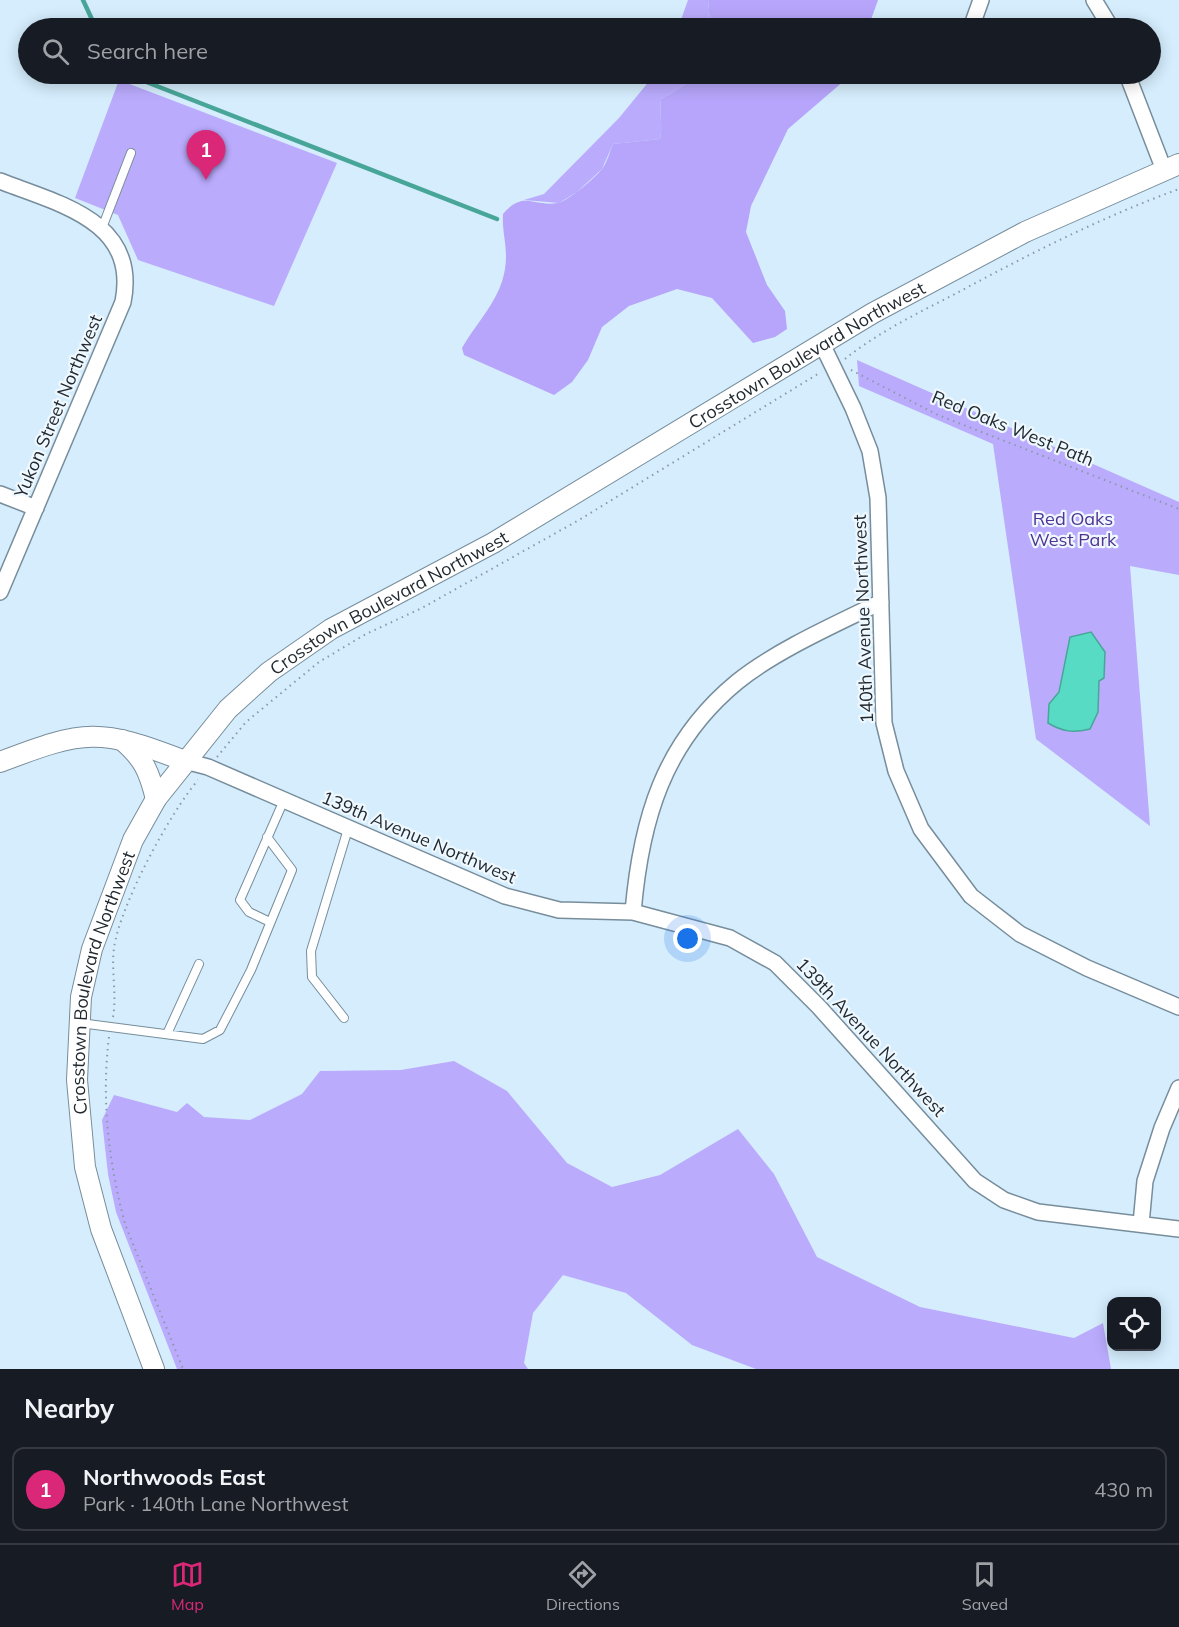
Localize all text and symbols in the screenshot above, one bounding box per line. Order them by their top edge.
search box [18,18,1161,84]
icon: search [39,35,72,68]
text: Search here [87,37,208,65]
pin: 1 [186,130,226,180]
street label: Crosstown Boulevard Northwest [684,276,929,434]
street label: Yukon Street Northwest [9,311,107,502]
street label: Red Oaks West Path [929,385,1097,471]
park label: Red Oaks West Park [1030,507,1117,551]
street label: 140th Avenue Northwest [848,514,878,724]
street label: Crosstown Boulevard Northwest [265,525,512,680]
street label: 139th Avenue Northwest [318,786,520,888]
street label: Crosstown Boulevard Northwest [65,847,139,1116]
your location [673,924,702,953]
street label: 139th Avenue Northwest [791,953,951,1121]
map controls [1107,1297,1161,1351]
button: locate [1107,1297,1161,1351]
text: Nearby [24,1392,114,1425]
text: Northwoods East [83,1463,265,1491]
text: 1 [40,1477,52,1502]
text: 430 m [1094,1477,1153,1502]
text: Park · 140th Lane Northwest [83,1491,349,1516]
tab: Map [171,1558,204,1614]
tab: Directions [546,1558,620,1614]
tab: Saved [962,1558,1008,1614]

